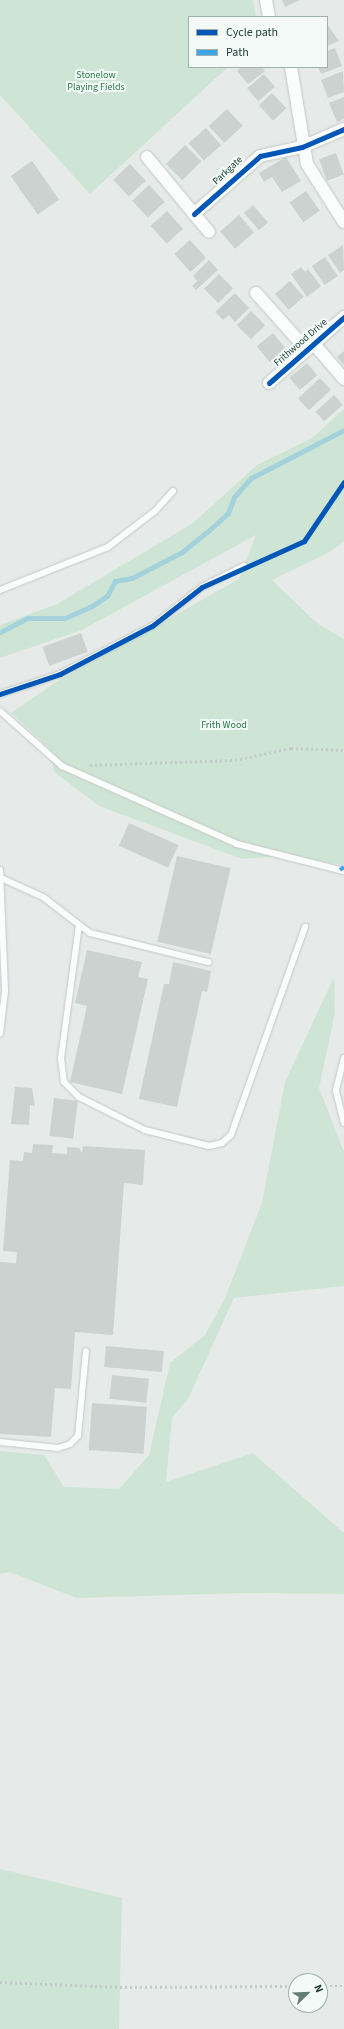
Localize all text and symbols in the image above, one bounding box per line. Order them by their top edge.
legend [188,16,328,68]
text: Cycle path [226,24,278,41]
text: Path [226,44,249,61]
park label: Stonelow Playing Fields [67,69,125,92]
street label: Parkgate [211,154,245,188]
street label: Frithwood Drive [272,317,330,369]
park label: Frith Wood [201,720,247,732]
north arrow [288,1973,328,2013]
text: N [310,1982,327,1995]

